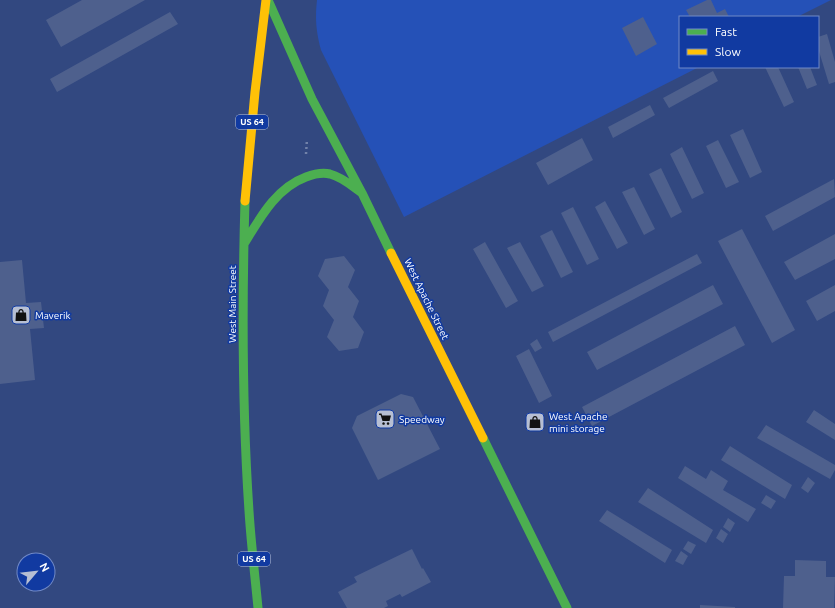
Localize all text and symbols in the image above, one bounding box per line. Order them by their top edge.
legend [679,16,819,68]
text: Fast [715,25,737,38]
text: Slow [715,45,741,58]
road number: US 64 [236,115,268,129]
street label: West Apache Street [402,257,451,342]
street label: West Main Street [227,265,238,343]
shop icon: Maverik [10,304,32,326]
place label: Maverik [35,310,70,321]
supermarket icon: Speedway [374,408,396,430]
shop icon: West Apache mini storage [524,411,546,433]
place label: West Apache mini storage [549,411,608,434]
place label: Speedway [399,414,445,425]
north arrow [16,552,56,592]
road number: US 64 [238,552,270,566]
text: N [38,561,52,574]

